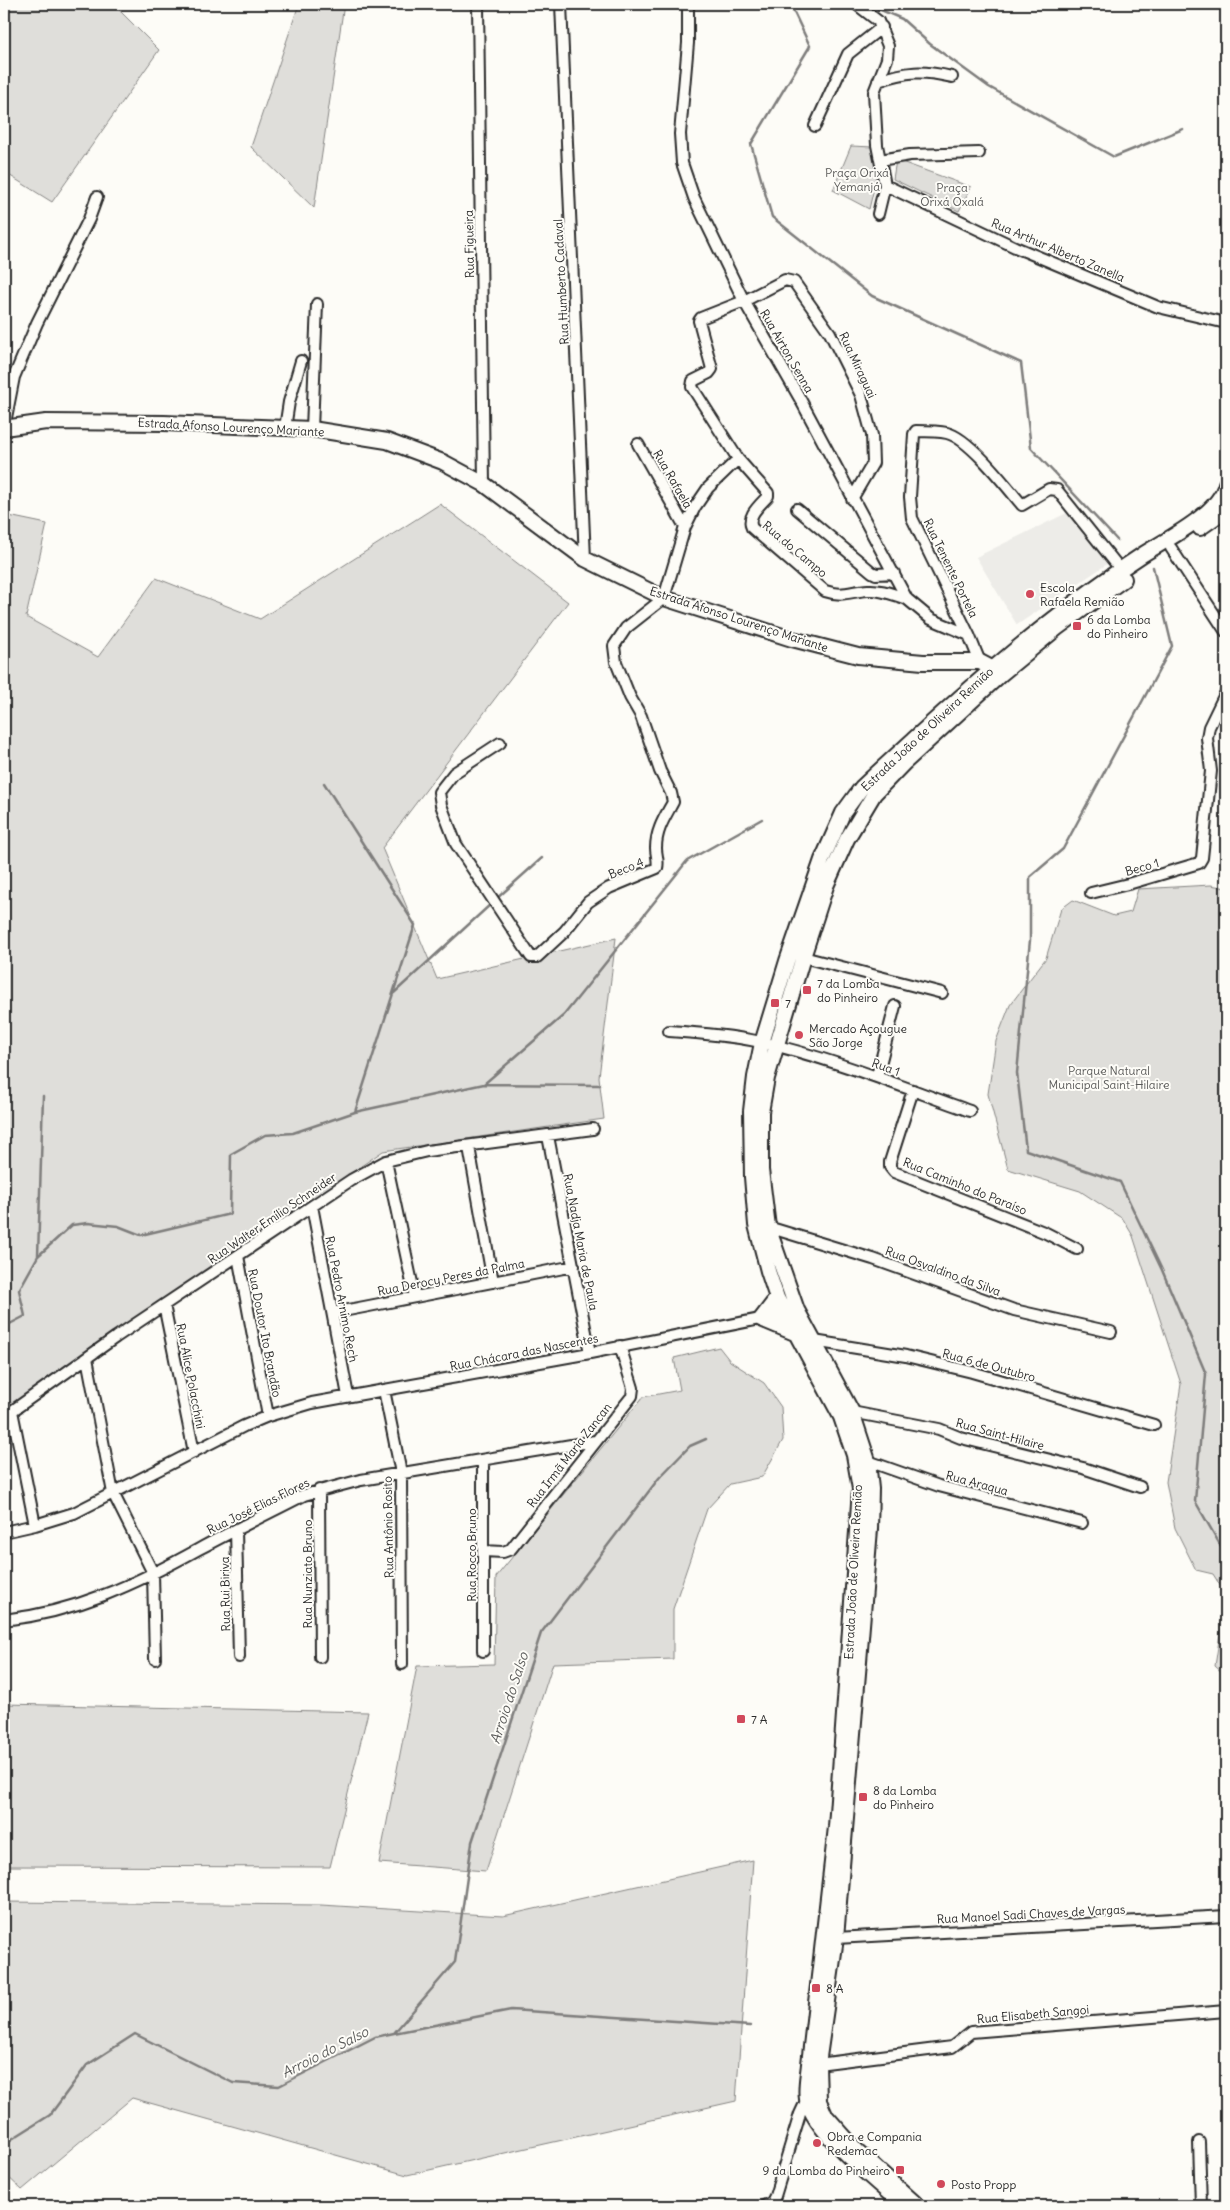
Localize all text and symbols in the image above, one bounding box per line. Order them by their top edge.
park label: Praça Orixá Yemanjá [825,165,889,194]
park label: Praça Orixá Oxalá [920,180,984,209]
street label: Rua Figueira [461,210,477,278]
street label: Rua Arthur Alberto Zanella [989,215,1127,285]
street label: Rua Humberto Cadaval [550,219,572,345]
street label: Rua Airton Senna [757,307,817,396]
street label: Rua Miraguai [836,329,880,401]
street label: Estrada Afonso Lourenço Mariante [137,415,325,439]
street label: Rua Rafaela [650,447,696,511]
street label: Rua Tenente Portela [921,516,982,620]
street label: Rua do Campo [760,518,831,581]
place label: Escola Rafaela Remião [1040,580,1125,609]
street label: Estrada Afonso Lourenço Mariante [648,583,830,655]
marker: Escola Rafaela Remião [1024,588,1036,600]
place label: 6 da Lomba do Pinheiro [1087,612,1151,641]
marker: 6 da Lomba do Pinheiro [1071,620,1083,632]
street label: Estrada João de Oliveira Remião [858,664,996,794]
street label: Beco 4 [606,854,646,882]
street label: Beco 1 [1123,855,1161,879]
place label: 7 da Lomba do Pinheiro [817,976,880,1005]
marker: 7 da Lomba do Pinheiro [801,984,813,996]
place label: 7 [785,996,791,1011]
marker: 7 [769,997,781,1009]
place label: Mercado Açougue São Jorge [809,1021,907,1050]
marker: Mercado Açougue São Jorge [793,1029,805,1041]
street label: Rua 1 [870,1055,902,1079]
park label: Parque Natural Municipal Saint-Hilaire [1049,1063,1169,1092]
street label: Rua Caminho do Paraíso [901,1154,1029,1218]
street label: Rua Walter Emílio Schneider [205,1169,339,1267]
street label: Rua Nadja Maria de Paula [560,1172,602,1312]
street label: Rua Pedro Arnimo Rech [322,1235,362,1363]
street label: Rua Osvaldino da Silva [883,1243,1003,1299]
street label: Rua Derocy Peres da Palma [376,1255,526,1299]
street label: Rua Doutor Ito Brandão [245,1267,285,1399]
street label: Rua Alice Polacchini [173,1322,209,1430]
street label: Rua Chácara das Nascentes [448,1330,600,1374]
street label: Rua 6 de Outubro [941,1345,1037,1385]
street label: Rua Irmã Maria Zancan [524,1400,615,1510]
street label: Rua Saint-Hilaire [954,1415,1046,1453]
street label: Rua Araqua [944,1467,1010,1499]
street label: Rua José Elias Flores [204,1475,312,1537]
street label: Rua Antônio Rosito [380,1476,396,1578]
street label: Estrada João de Oliveira Remião [841,1484,865,1660]
street label: Rua Rocco Bruno [464,1508,479,1602]
street label: Rua Nunziato Bruno [300,1519,315,1628]
street label: Rua Rui Biriva [217,1556,233,1632]
water label: Arroio do Salso [486,1649,533,1746]
place label: 7 A [751,1712,768,1727]
marker: 7 A [735,1713,747,1725]
place label: 8 da Lomba do Pinheiro [873,1783,937,1812]
marker: 8 da Lomba do Pinheiro [857,1791,869,1803]
street label: Rua Manoel Sadi Chaves de Vargas [936,1902,1126,1926]
place label: 8 A [826,1981,844,1996]
marker: 8 A [810,1982,822,1994]
street label: Rua Elisabeth Sangoi [976,2002,1090,2026]
water label: Arroio do Salso [279,2022,372,2082]
place label: Obra e Compania Redemac [827,2129,922,2158]
marker: Obra e Compania Redemac [811,2137,823,2149]
place label: 9 da Lomba do Pinheiro [762,2163,890,2178]
marker: 9 da Lomba do Pinheiro [894,2164,906,2176]
place label: Posto Propp [951,2177,1016,2192]
marker: Posto Propp [935,2178,947,2190]

